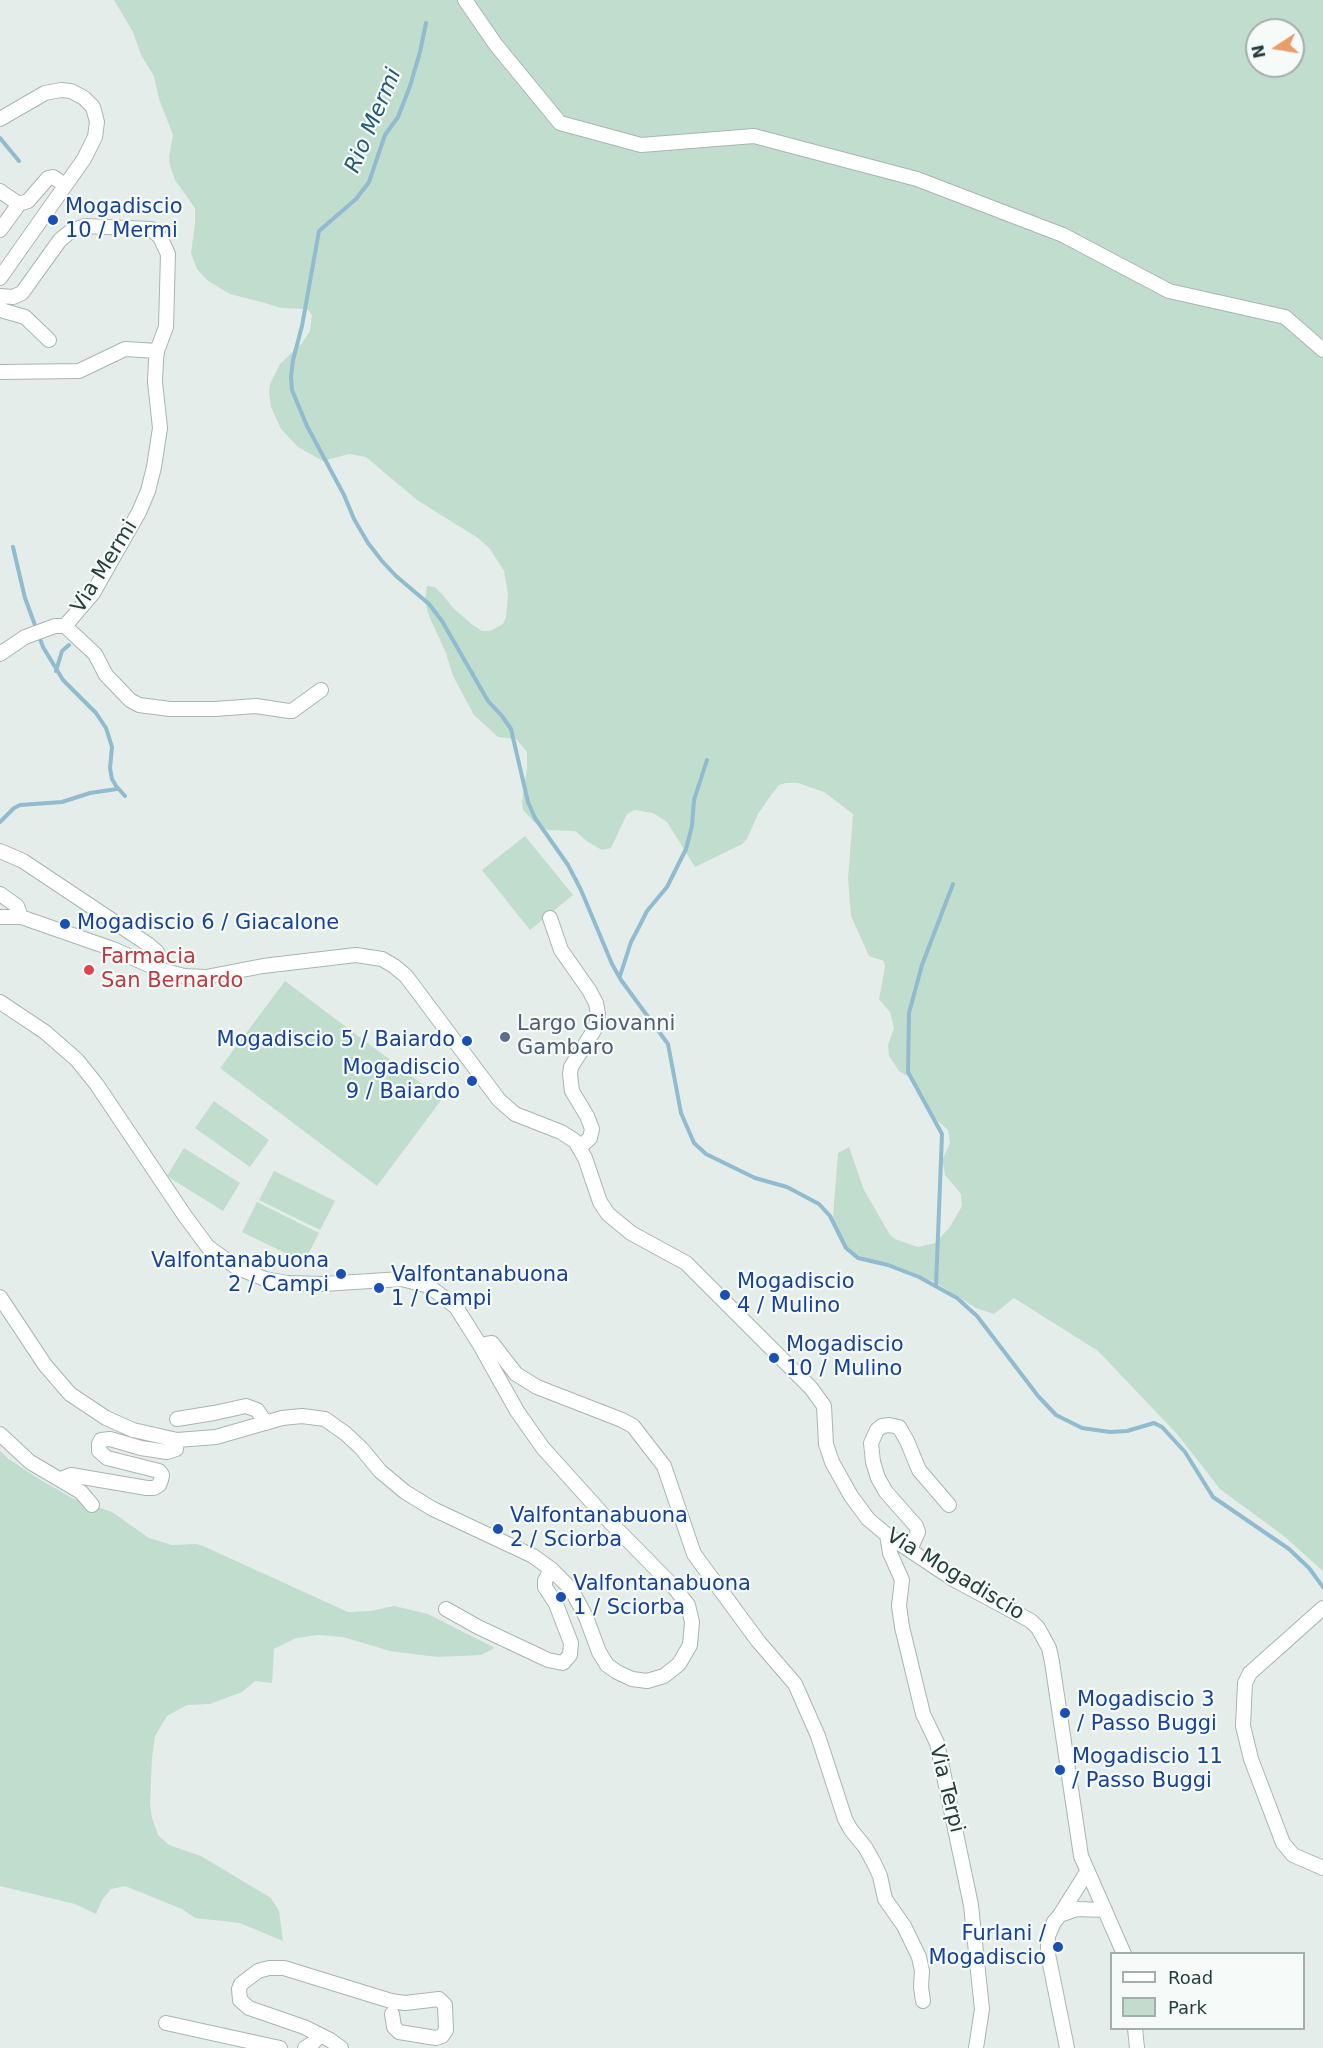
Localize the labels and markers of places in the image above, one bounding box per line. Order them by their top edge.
place label: Mogadiscio 10 / Mermi [65,195,182,245]
marker: Mogadiscio 10 / Mermi [46,213,60,227]
place label: Mogadiscio 6 / Giacalone [77,911,339,937]
marker: Mogadiscio 6 / Giacalone [58,917,72,931]
place label: Farmacia San Bernardo [101,945,243,995]
marker: Farmacia San Bernardo [82,963,96,977]
place label: Largo Giovanni Gambaro [517,1012,675,1062]
place label: Mogadiscio 5 / Baiardo [217,1028,455,1054]
marker: Largo Giovanni Gambaro [498,1030,512,1044]
marker: Mogadiscio 5 / Baiardo [460,1034,474,1048]
place label: Mogadiscio 9 / Baiardo [343,1056,460,1106]
marker: Mogadiscio 9 / Baiardo [465,1074,479,1088]
place label: Valfontanabuona 2 / Campi [151,1249,329,1299]
place label: Valfontanabuona 1 / Campi [391,1263,569,1313]
marker: Valfontanabuona 2 / Campi [334,1267,348,1281]
place label: Mogadiscio 4 / Mulino [737,1270,854,1320]
marker: Valfontanabuona 1 / Campi [372,1281,386,1295]
marker: Mogadiscio 4 / Mulino [718,1288,732,1302]
place label: Mogadiscio 10 / Mulino [786,1333,903,1383]
marker: Mogadiscio 10 / Mulino [767,1351,781,1365]
place label: Valfontanabuona 2 / Sciorba [510,1504,688,1554]
marker: Valfontanabuona 2 / Sciorba [491,1522,505,1536]
place label: Valfontanabuona 1 / Sciorba [573,1572,751,1622]
marker: Valfontanabuona 1 / Sciorba [554,1590,568,1604]
place label: Mogadiscio 3 / Passo Buggi [1077,1688,1217,1738]
marker: Mogadiscio 3 / Passo Buggi [1058,1706,1072,1720]
place label: Mogadiscio 11 / Passo Buggi [1072,1745,1223,1795]
marker: Mogadiscio 11 / Passo Buggi [1053,1763,1067,1777]
place label: Furlani / Mogadiscio [929,1922,1046,1972]
marker: Furlani / Mogadiscio [1051,1940,1065,1954]

